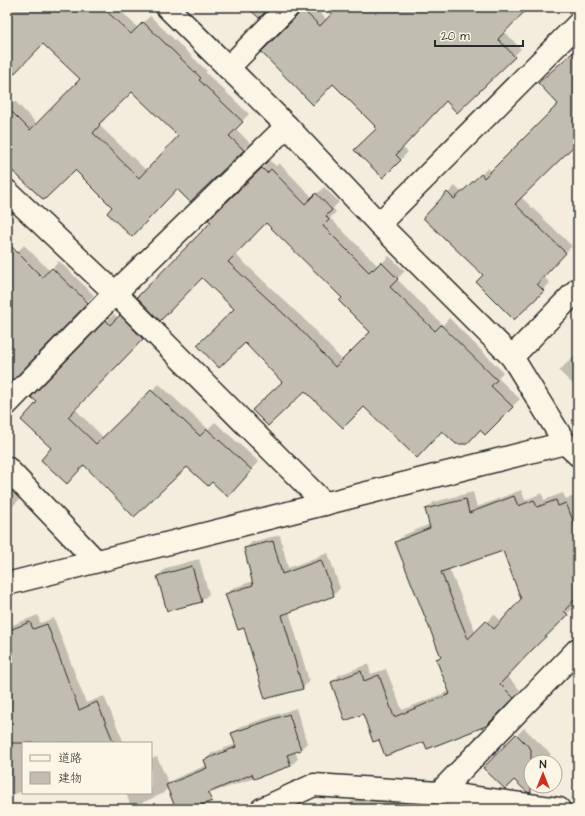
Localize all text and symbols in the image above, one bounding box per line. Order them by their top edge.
scale bar [435,22,523,48]
text: 20 m [441,28,470,45]
legend [22,742,152,794]
text: 道路 [58,750,82,767]
north arrow [523,754,563,794]
text: N [540,757,547,772]
text: 建物 [58,770,82,787]

